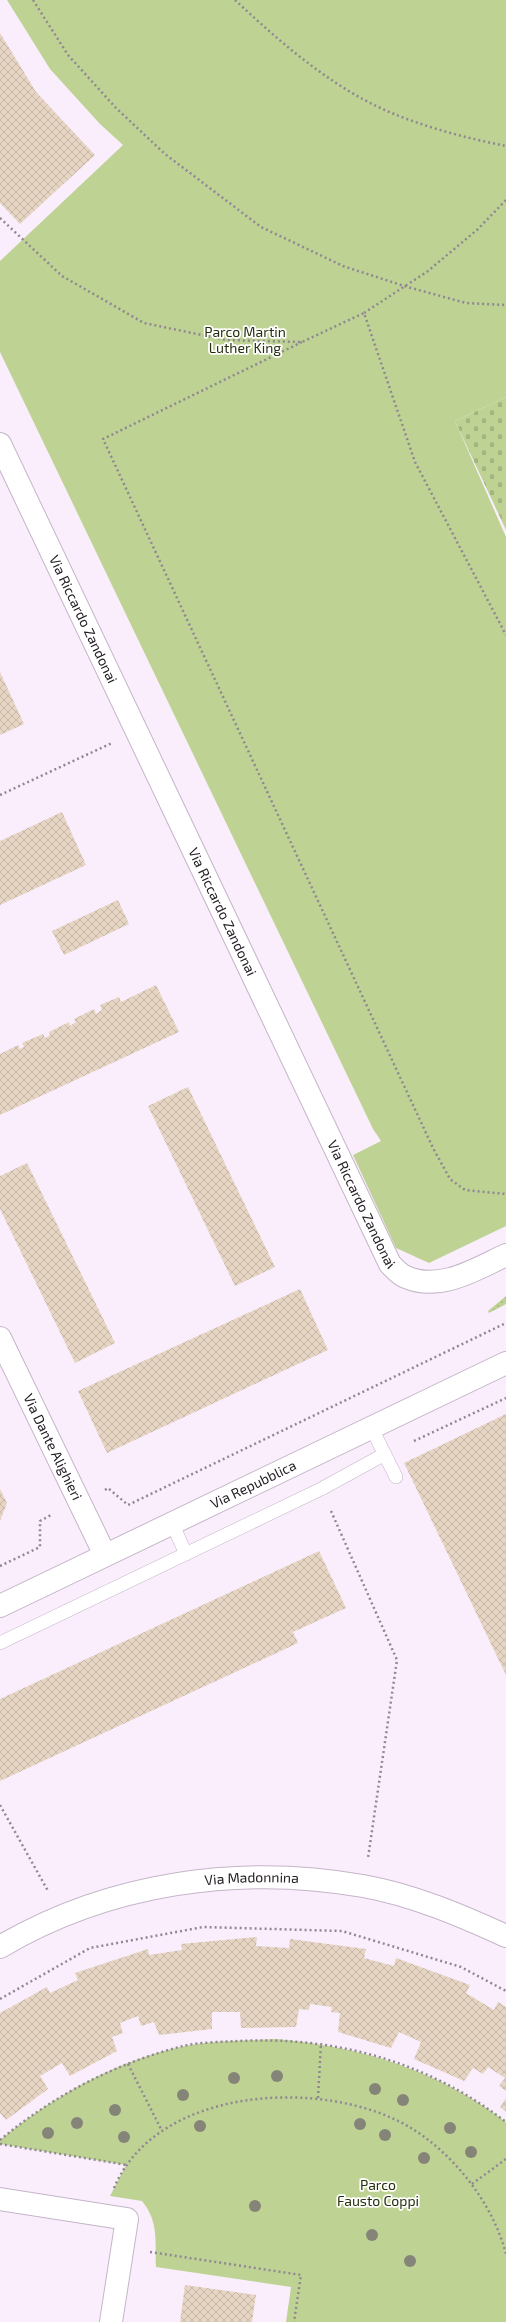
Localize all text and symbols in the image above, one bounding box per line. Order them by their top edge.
park label: Parco Martin Luther King [204,323,286,356]
street label: Via Riccardo Zandonai [46,552,121,686]
street label: Via Riccardo Zandonai [185,845,261,978]
street label: Via Riccardo Zandonai [324,1137,399,1272]
street label: Via Dante Alighieri [20,1391,86,1503]
street label: Via Repubblica [207,1456,299,1512]
street label: Via Madonnina [204,1868,299,1888]
park label: Parco Fausto Coppi [337,2176,419,2209]

